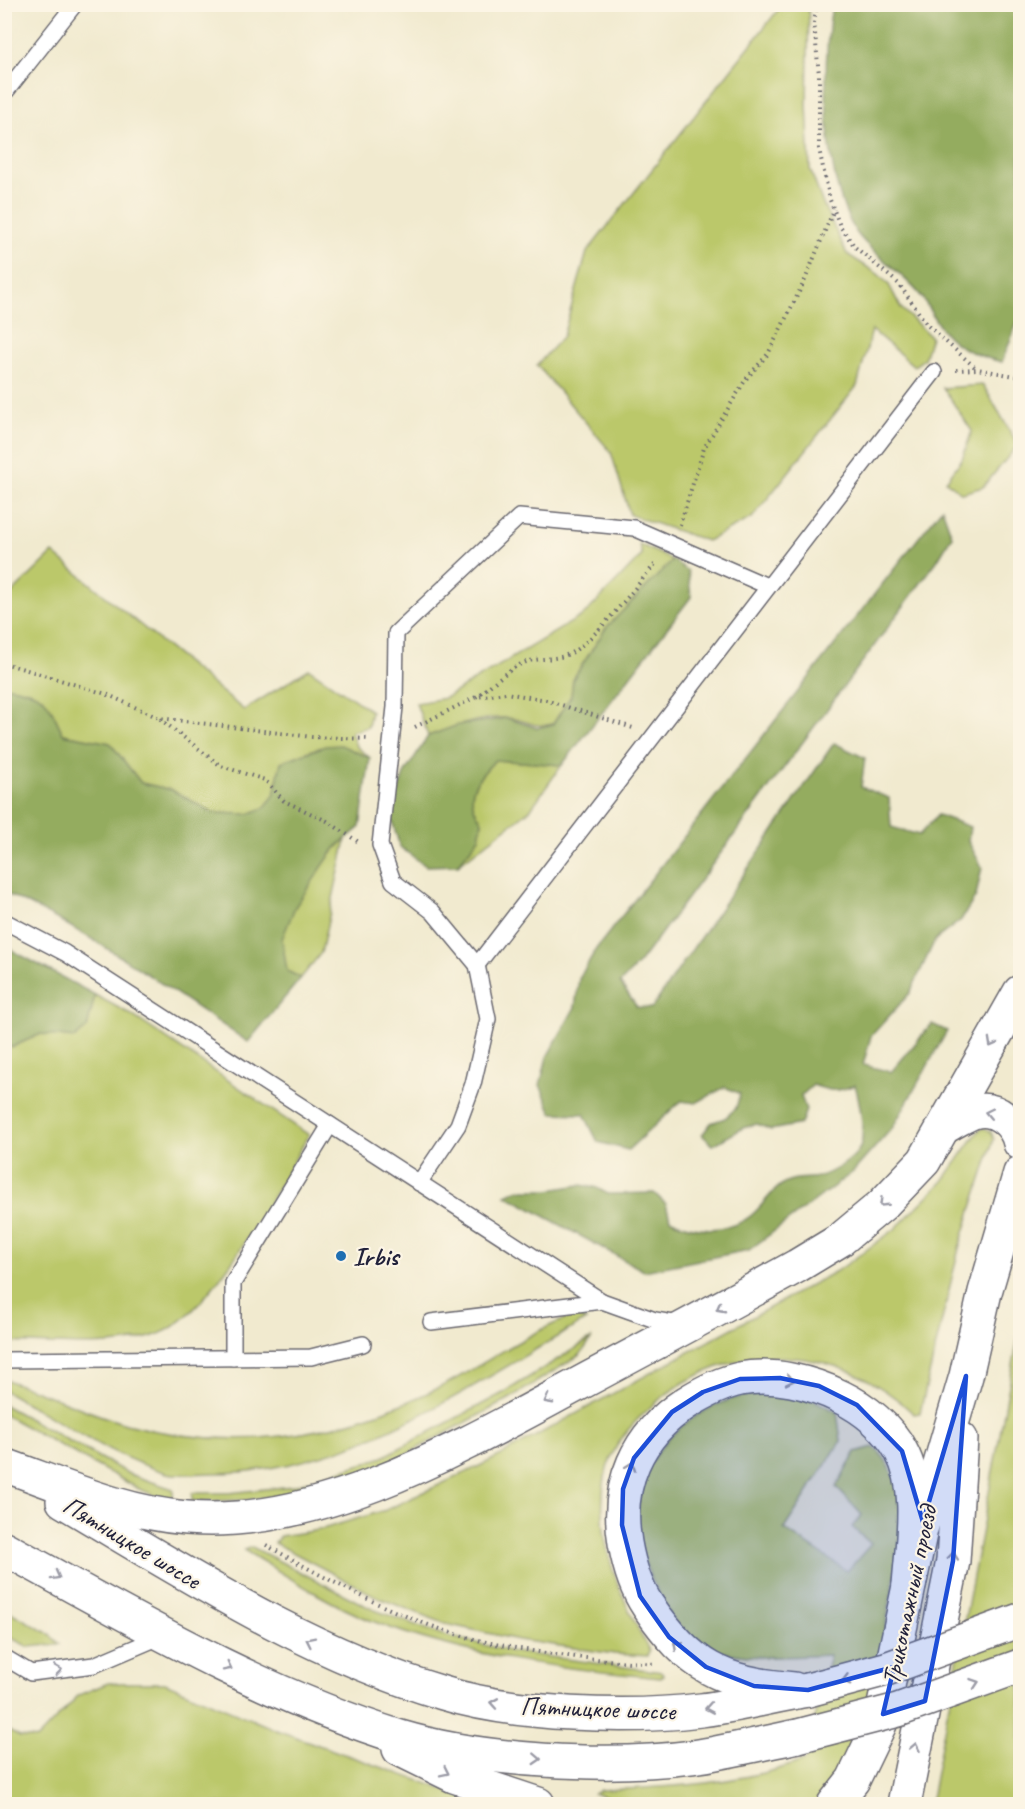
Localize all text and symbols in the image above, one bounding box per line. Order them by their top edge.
one-way arrow [988,1037,999,1048]
one-way arrow [984,1107,994,1120]
one-way arrow [879,1196,889,1207]
place label: Irbis [353,1240,401,1273]
marker: Irbis [334,1249,348,1263]
one-way arrow [715,1301,726,1312]
one-way arrow [785,1373,795,1386]
one-way arrow [543,1393,554,1405]
one-way arrow [624,1461,637,1472]
street label: Пятницкое шоссе [57,1488,208,1597]
street label: Трикотажный проезд [874,1500,945,1688]
one-way arrow [946,1551,959,1560]
one-way arrow [50,1569,60,1580]
one-way arrow [306,1636,317,1648]
one-way arrow [673,1641,684,1652]
one-way arrow [221,1660,232,1672]
one-way arrow [54,1664,63,1676]
one-way arrow [841,1672,851,1685]
one-way arrow [969,1678,980,1691]
street label: Пятницкое шоссе [520,1689,677,1728]
one-way arrow [490,1697,500,1710]
one-way arrow [705,1702,714,1714]
one-way arrow [908,1742,921,1752]
one-way arrow [533,1752,542,1765]
one-way arrow [438,1764,449,1776]

